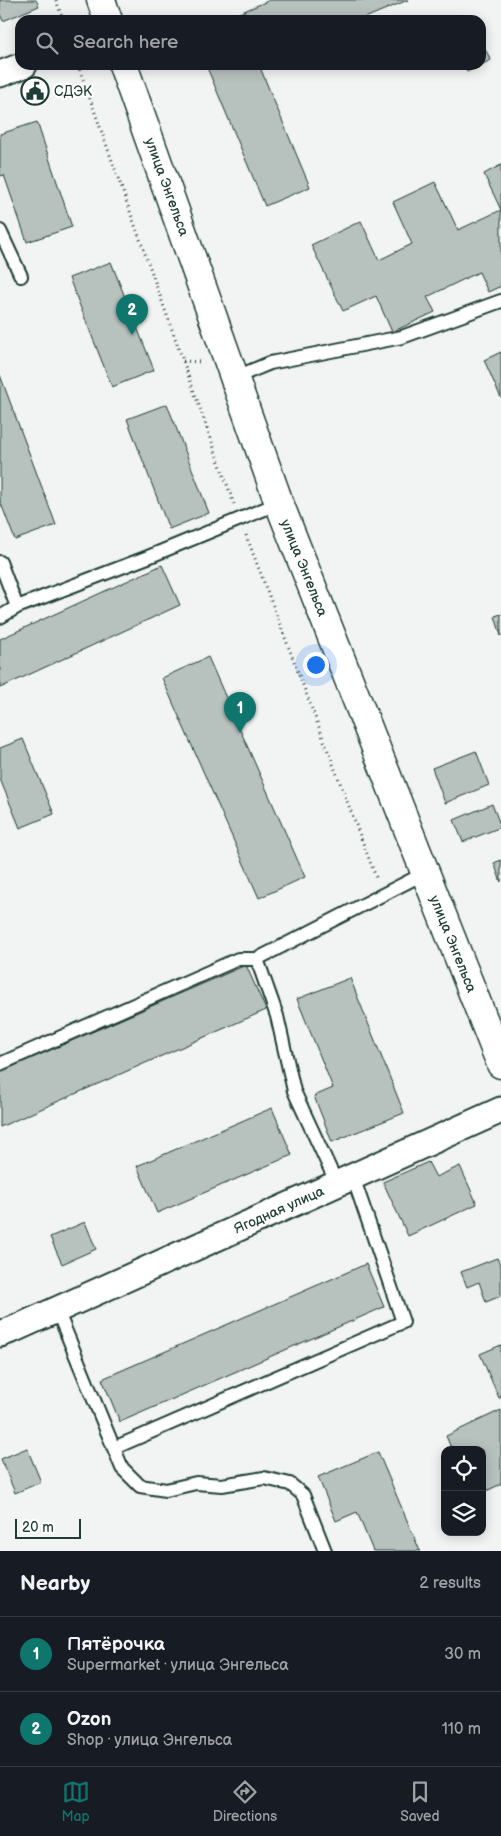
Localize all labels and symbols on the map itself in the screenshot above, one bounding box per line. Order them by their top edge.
public building icon: СДЭК [20,76,50,106]
place label: СДЭК [54,83,93,100]
street label: улица Энгельса [141,136,193,239]
pin: 2 [116,294,148,335]
street label: улица Энгельса [277,517,331,620]
your location [303,652,329,678]
pin: 1 [224,692,256,733]
street label: улица Энгельса [426,893,480,996]
street label: Ягодная улица [231,1182,327,1237]
scale bar [15,1516,81,1539]

